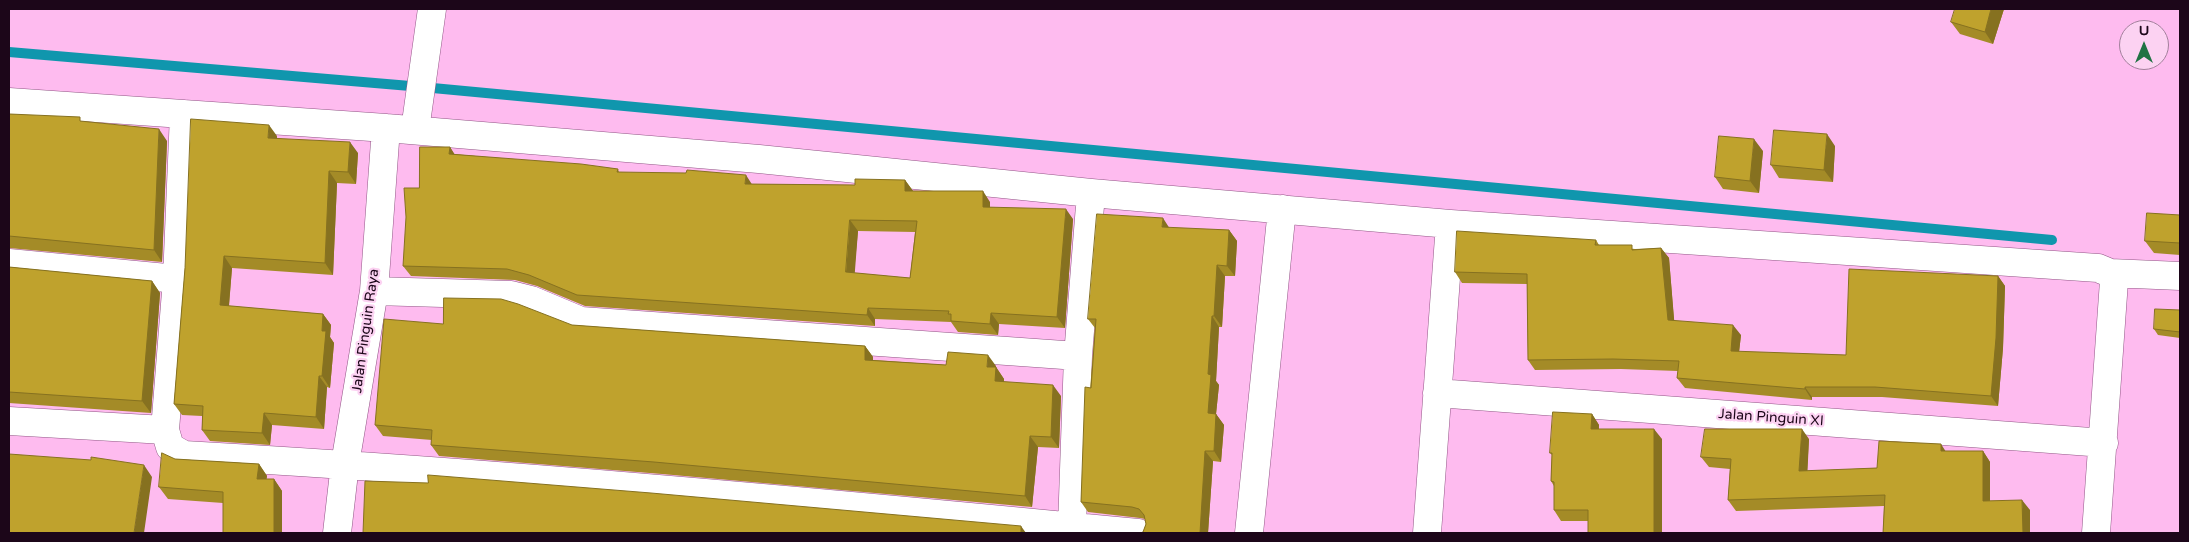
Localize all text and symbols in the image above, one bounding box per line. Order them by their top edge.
north arrow [2119,20,2169,70]
text: U [2139,22,2149,39]
street label: Jalan Pinguin Raya [349,268,383,394]
street label: Jalan Pinguin XI [1718,406,1824,430]

